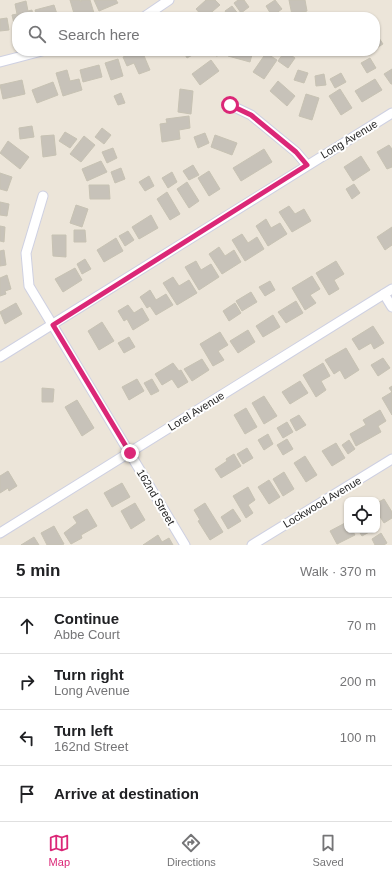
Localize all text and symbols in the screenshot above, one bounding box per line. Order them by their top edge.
search box [12,12,380,56]
icon: search [26,23,48,45]
text: Search here [58,26,140,43]
route start [221,96,239,114]
street label: Long Avenue [318,117,380,161]
street label: Lorel Avenue [166,389,226,433]
route end [121,444,139,462]
street label: 162nd Street [135,467,177,527]
street label: Lockwood Avenue [281,474,363,530]
map controls [344,497,380,533]
button: locate [344,497,380,533]
text: 5 min [16,561,60,580]
text: Walk · 370 m [300,564,376,579]
text: Continue [54,610,119,627]
icon: ahead [16,615,38,637]
text: 70 m [347,618,376,633]
text: Abbe Court [54,627,120,642]
text: Turn right [54,666,124,683]
icon: right [16,671,38,693]
text: 200 m [340,674,376,689]
text: Long Avenue [54,683,130,698]
text: Turn left [54,722,113,739]
icon: left [16,727,38,749]
text: 100 m [340,730,376,745]
text: 162nd Street [54,739,128,754]
icon: arrive [16,783,38,805]
text: Arrive at destination [54,785,199,802]
tab: Map [48,832,70,868]
tab: Directions [167,832,216,868]
tab: Saved [312,832,344,868]

